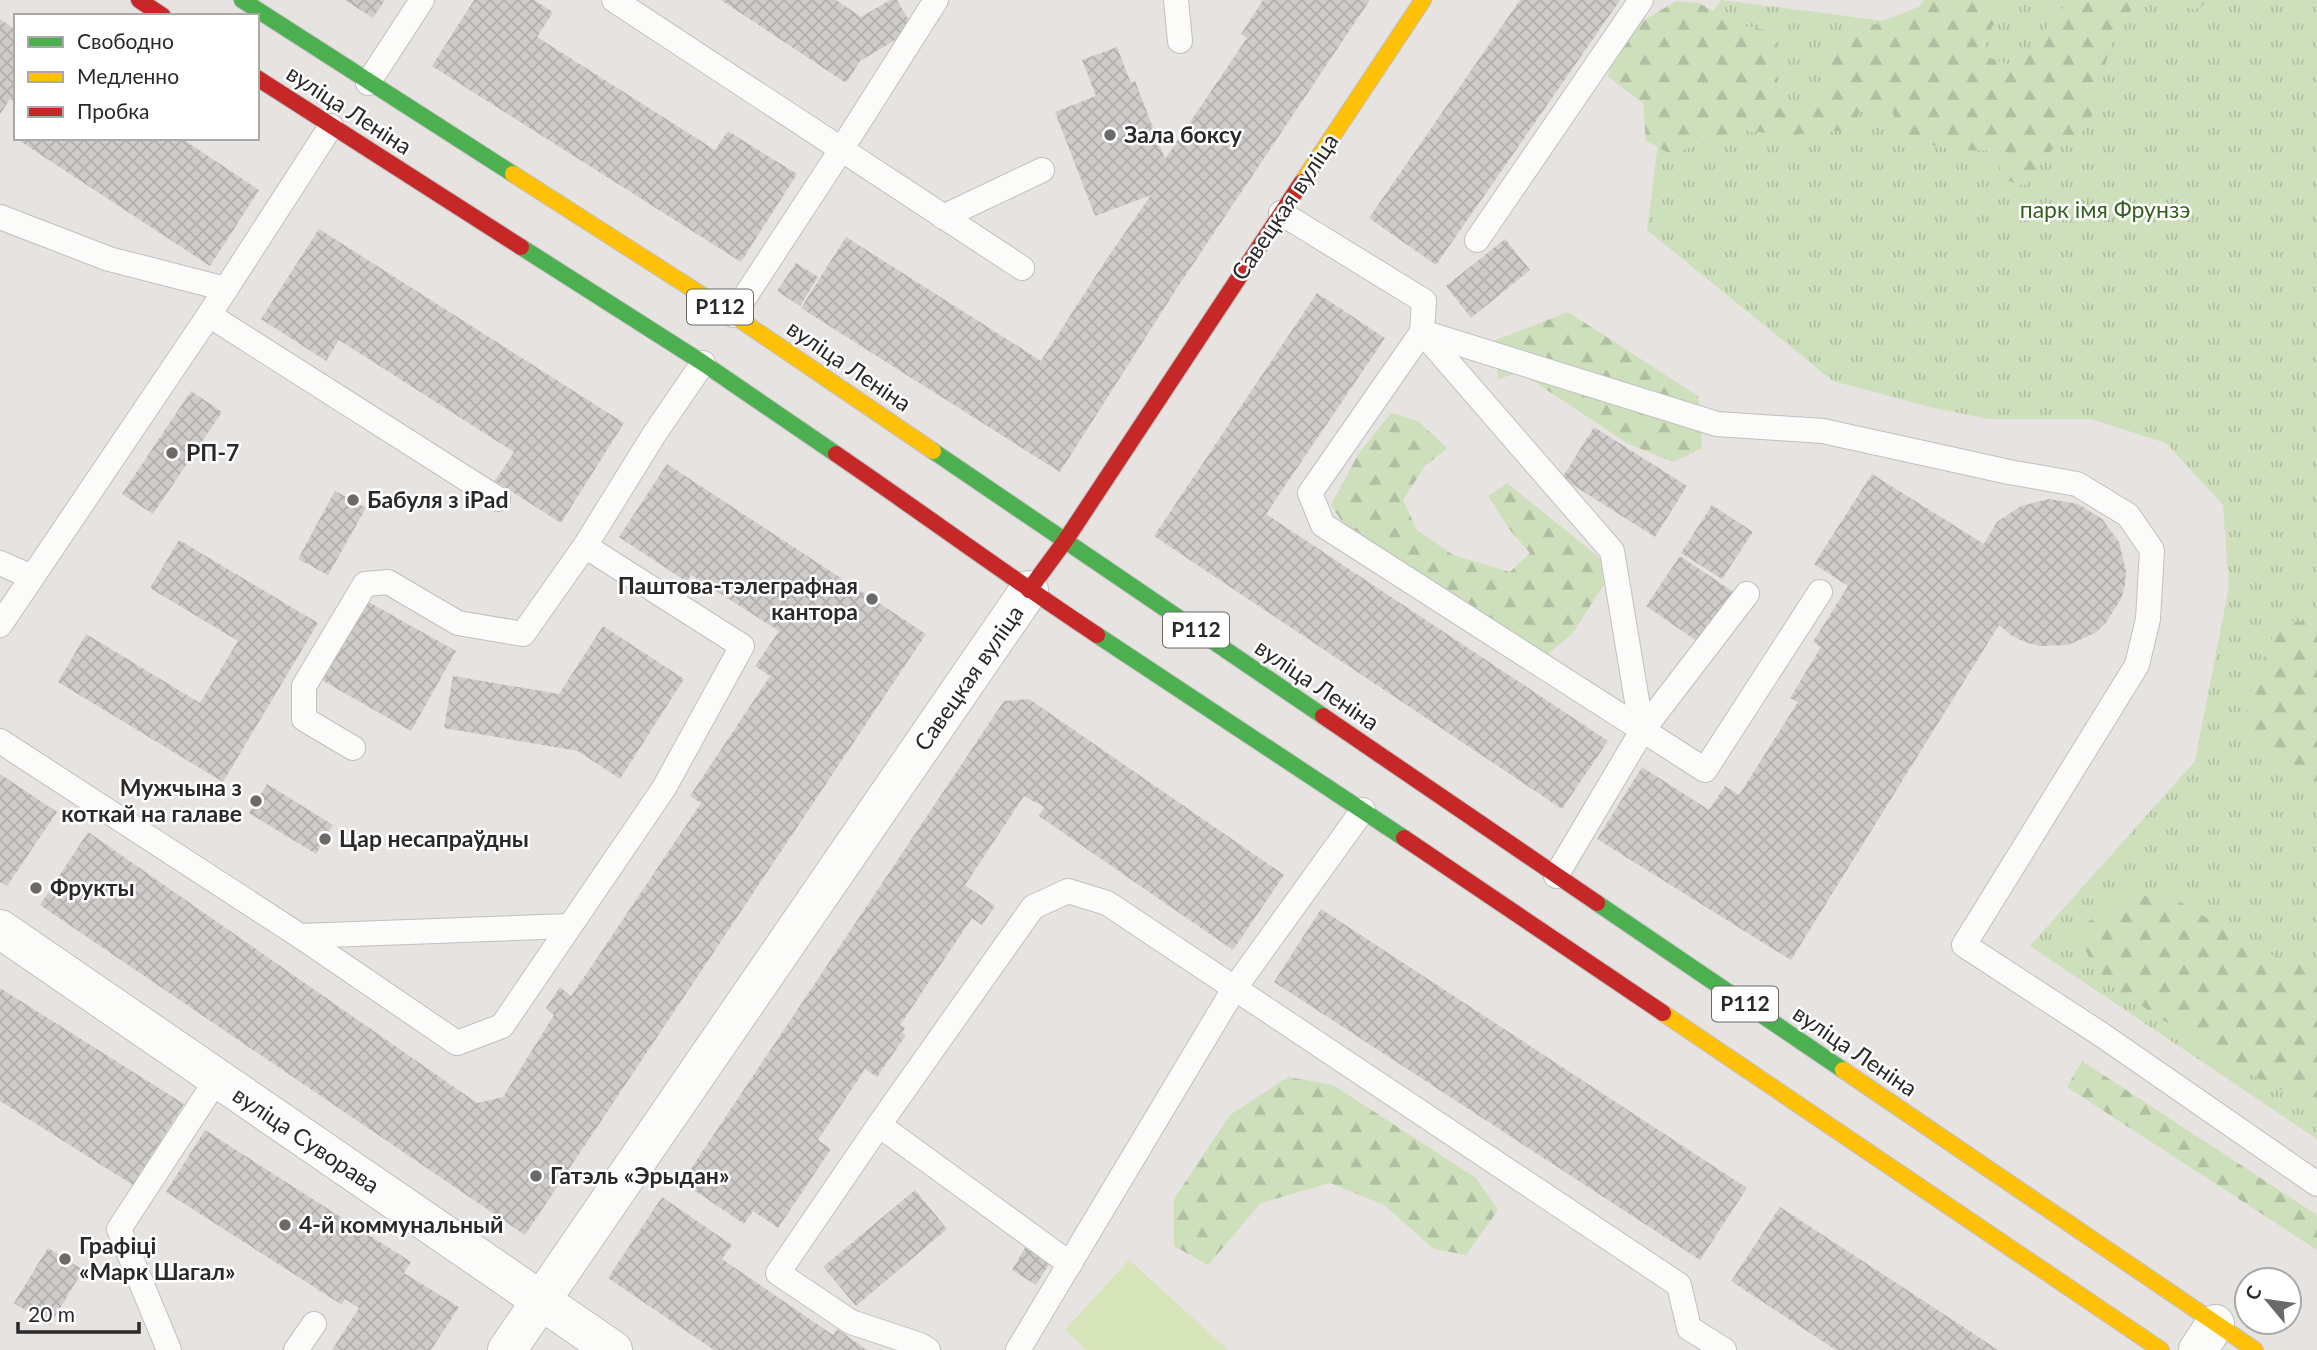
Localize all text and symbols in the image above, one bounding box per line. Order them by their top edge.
legend [14,14,259,140]
text: Свободно [77,28,174,53]
street label: вуліца Леніна [282,58,417,160]
text: Медленно [77,63,179,88]
text: Пробка [77,98,150,123]
place label: Зала боксу [1124,120,1243,148]
marker: Зала боксу [1102,127,1118,143]
street label: Савецкая вуліца [1225,128,1344,285]
park label: парк імя Фрунзэ [2020,195,2190,223]
road number: Р112 [687,290,753,324]
street label: вуліца Леніна [782,313,917,417]
place label: РП-7 [186,438,239,466]
marker: РП-7 [164,445,180,461]
place label: Бабуля з iPad [367,485,508,513]
marker: Бабуля з iPad [345,492,361,508]
place label: Паштова-тэлеграфная кантора [618,571,858,625]
marker: Паштова-тэлеграфная кантора [864,591,880,607]
street label: Савецкая вуліца [908,599,1029,756]
road number: Р112 [1163,612,1229,648]
street label: вуліца Леніна [1250,632,1385,736]
place label: Мужчына з коткай на галаве [61,773,242,827]
marker: Мужчына з коткай на галаве [248,793,264,809]
place label: Цар несапраўдны [339,824,529,852]
marker: Цар несапраўдны [317,831,333,847]
place label: Фрукты [50,873,135,901]
marker: Фрукты [28,880,44,896]
road number: Р112 [1712,986,1778,1021]
street label: вуліца Леніна [1788,998,1923,1102]
street label: вуліца Суворава [228,1080,385,1198]
place label: Гатэль «Эрыдан» [550,1161,729,1189]
marker: Гатэль «Эрыдан» [528,1168,544,1184]
place label: 4-й коммунальный [299,1210,504,1238]
marker: 4-й коммунальный [277,1217,293,1233]
place label: Графіці «Марк Шагал» [79,1231,236,1285]
marker: Графіці «Марк Шагал» [57,1251,73,1267]
north arrow [2233,1266,2303,1336]
text: С [2240,1281,2266,1304]
scale bar [18,1290,138,1334]
text: 20 m [28,1301,75,1326]

